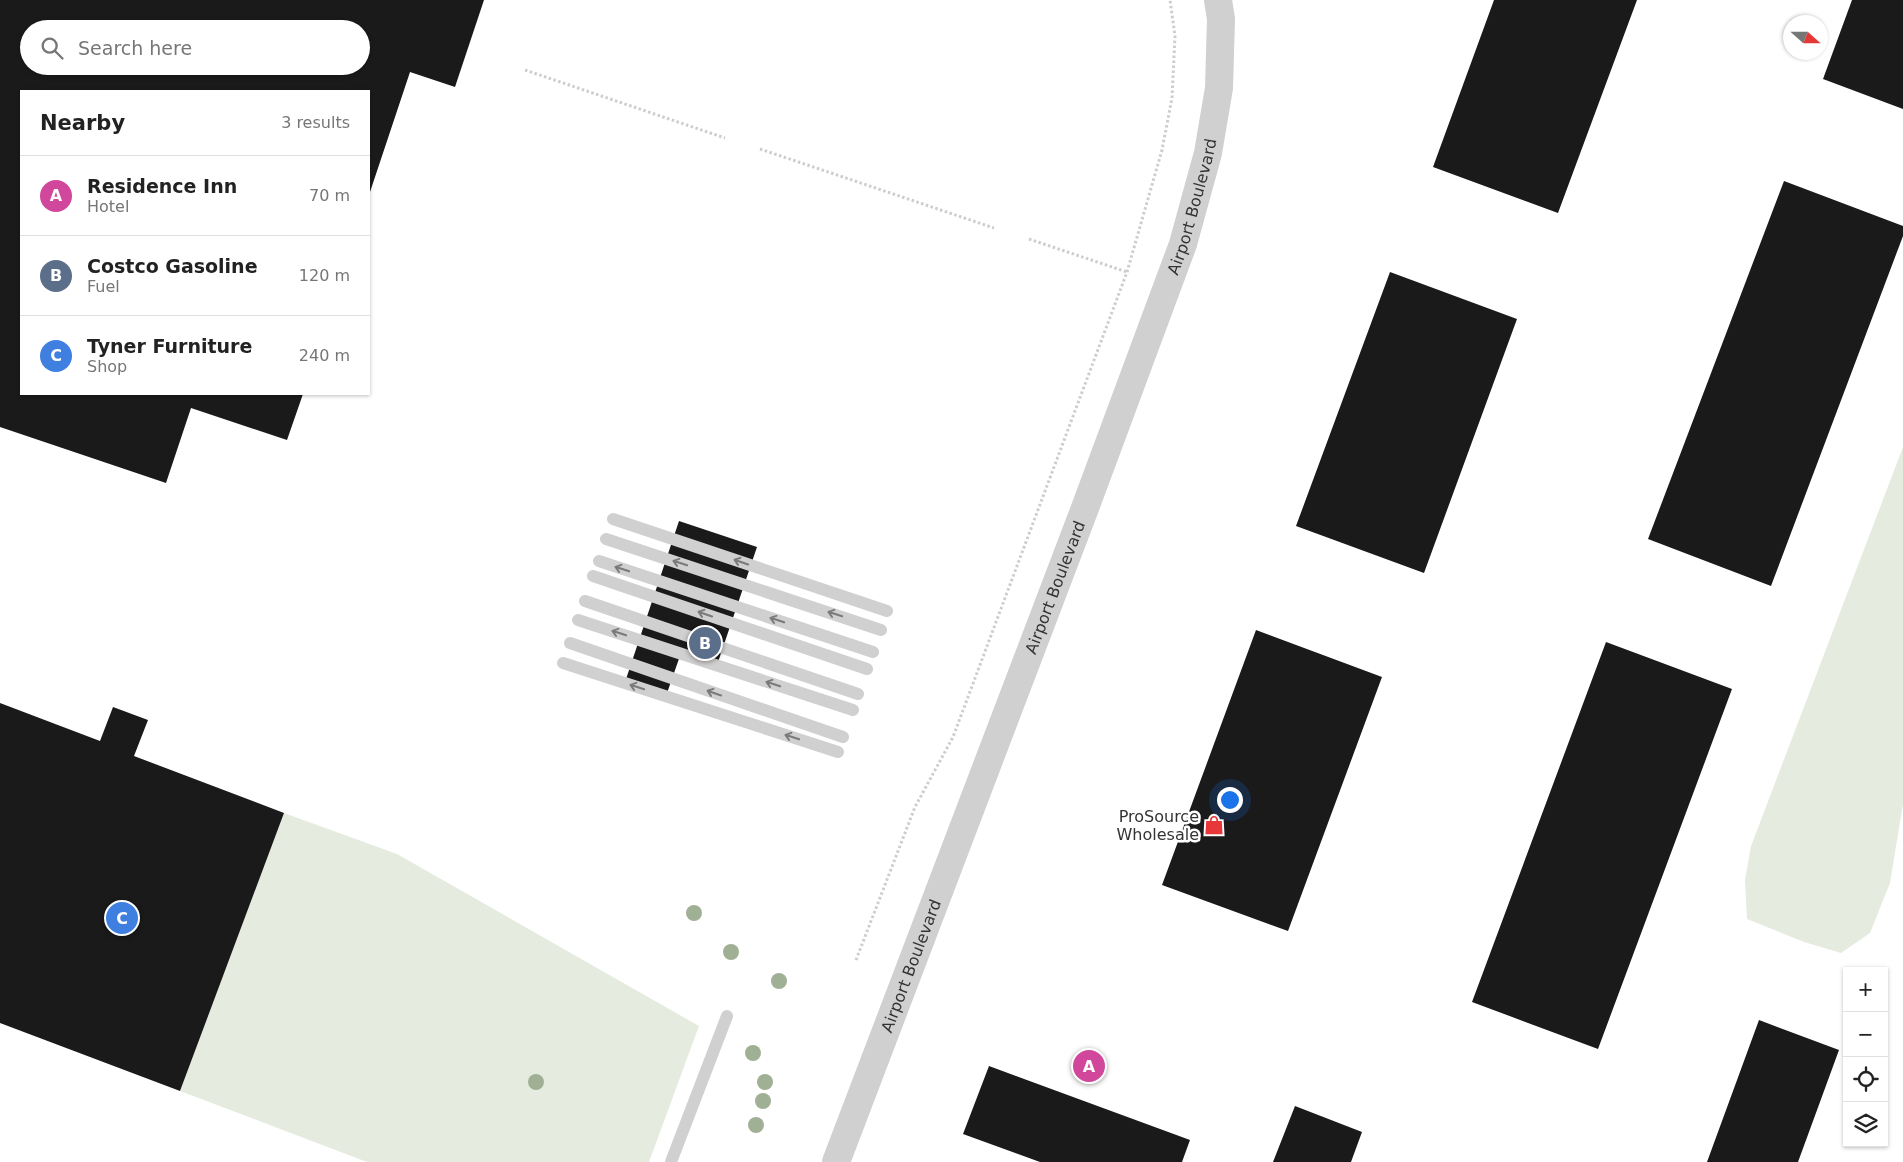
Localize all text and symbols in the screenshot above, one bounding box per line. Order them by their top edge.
north arrow [1783,15,1828,60]
search box [20,20,370,75]
icon: search [38,34,66,62]
text: Search here [78,37,192,59]
text: Nearby [40,111,125,135]
text: 3 results [281,113,350,132]
street label: Airport Boulevard [1163,137,1220,277]
text: Residence Inn [87,175,237,197]
text: A [50,186,62,205]
text: 70 m [309,186,350,205]
text: Hotel [87,197,129,216]
text: Costco Gasoline [87,255,258,277]
text: B [50,266,62,285]
text: 120 m [299,266,350,285]
text: Fuel [87,277,120,296]
text: Tyner Furniture [87,335,252,357]
text: C [50,346,62,365]
text: 240 m [299,346,350,365]
text: Shop [87,357,127,376]
street label: Airport Boulevard [1021,518,1089,657]
one-way arrow [733,557,749,567]
one-way arrow [673,558,689,567]
one-way arrow [615,564,631,573]
one-way arrow [697,609,713,618]
one-way arrow [827,609,843,618]
one-way arrow [769,615,785,624]
pin: B [689,624,721,662]
one-way arrow [611,628,627,637]
one-way arrow [765,678,781,688]
one-way arrow [630,682,645,691]
one-way arrow [707,688,723,697]
one-way arrow [784,732,800,742]
your location [1217,787,1243,813]
place label: ProSource Wholesale [1117,807,1199,844]
shop icon: ProSource Wholesale [1203,814,1225,836]
street label: Airport Boulevard [877,897,945,1035]
pin: C [106,899,138,937]
map controls [1843,967,1888,1147]
button: + [1843,967,1888,1012]
button: − [1843,1012,1888,1057]
pin: A [1073,1047,1105,1085]
button: locate [1843,1057,1888,1102]
button: layers [1843,1102,1888,1147]

